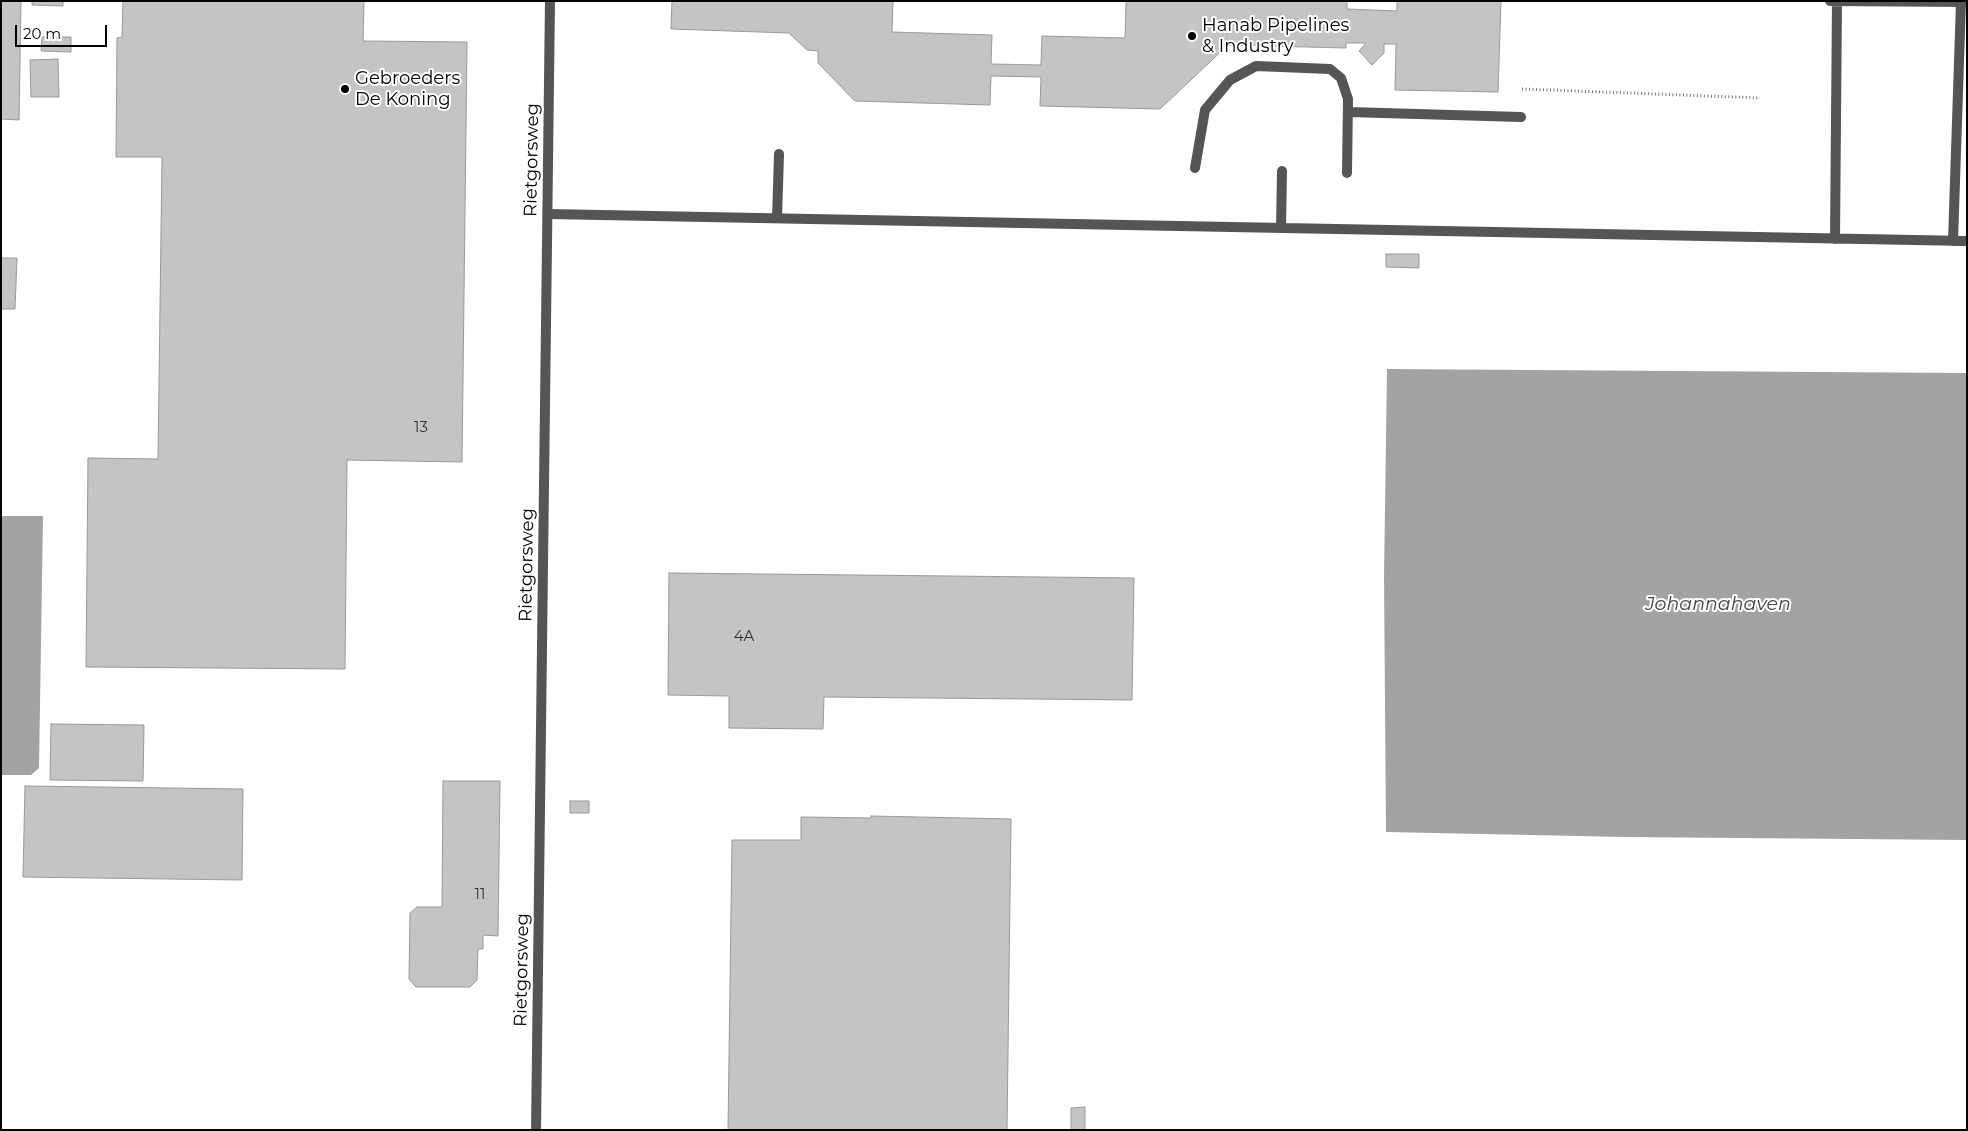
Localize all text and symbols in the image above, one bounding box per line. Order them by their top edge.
scale bar [18,15,110,47]
place label: Hanab Pipelines & Industry [1202,15,1349,58]
text: 20 m [23,24,61,43]
marker: Hanab Pipelines & Industry [1186,30,1198,42]
place label: Gebroeders De Koning [355,68,460,110]
marker: Gebroeders De Koning [339,83,351,95]
street label: Rietgorsweg [520,103,544,217]
house number: 13 [414,419,428,437]
street label: Rietgorsweg [515,508,539,622]
water label: Johannahaven [1645,593,1791,615]
house number: 4A [734,628,754,646]
house number: 11 [475,886,485,904]
street label: Rietgorsweg [510,913,534,1027]

